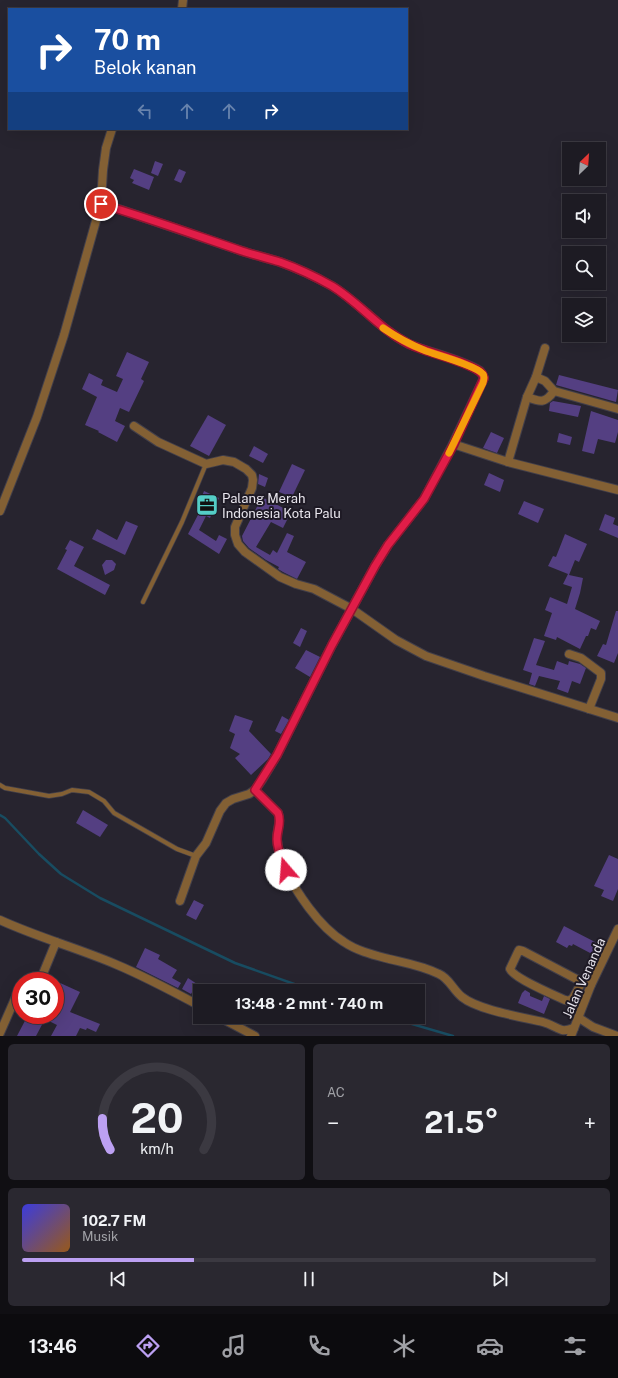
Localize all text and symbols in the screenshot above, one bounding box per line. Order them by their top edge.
text: 70 m [94,23,161,56]
icon: right [28,24,80,76]
text: Belok kanan [94,57,197,78]
icon: left [134,100,156,122]
icon: ahead [176,100,198,122]
icon: ahead [218,100,240,122]
icon: right [260,100,282,122]
north arrow [562,142,606,186]
map controls [562,142,606,342]
pin [84,187,118,221]
icon: arrive [90,193,112,215]
button: sound [562,194,606,238]
button: search [562,246,606,290]
button: layers [562,298,606,342]
place label: Palang Merah Indonesia Kota Palu [222,491,341,521]
office icon: Palang Merah Indonesia Kota Palu [194,492,220,518]
position arrow [265,849,307,891]
street label: Jalan Venanda [560,936,608,1020]
speed limit sign: 30 [12,972,64,1024]
text: 13:48 · 2 mnt · 740 m [235,995,383,1012]
text: AC [327,1085,345,1100]
text: 20 [130,1093,183,1142]
text: 21.5° [424,1104,499,1140]
text: − [327,1110,339,1136]
text: + [584,1110,596,1136]
text: km/h [140,1140,173,1157]
text: 102.7 FM [82,1212,146,1229]
text: Musik [82,1229,118,1244]
icon: previous [107,1268,129,1290]
icon: pause [298,1268,320,1290]
icon: next [489,1268,511,1290]
icon: directions [134,1332,162,1360]
icon: music [220,1332,248,1360]
icon: phone [305,1332,333,1360]
icon: climate [390,1332,418,1360]
icon: car [476,1332,504,1360]
icon: filters [561,1332,589,1360]
text: 13:46 [29,1336,77,1357]

